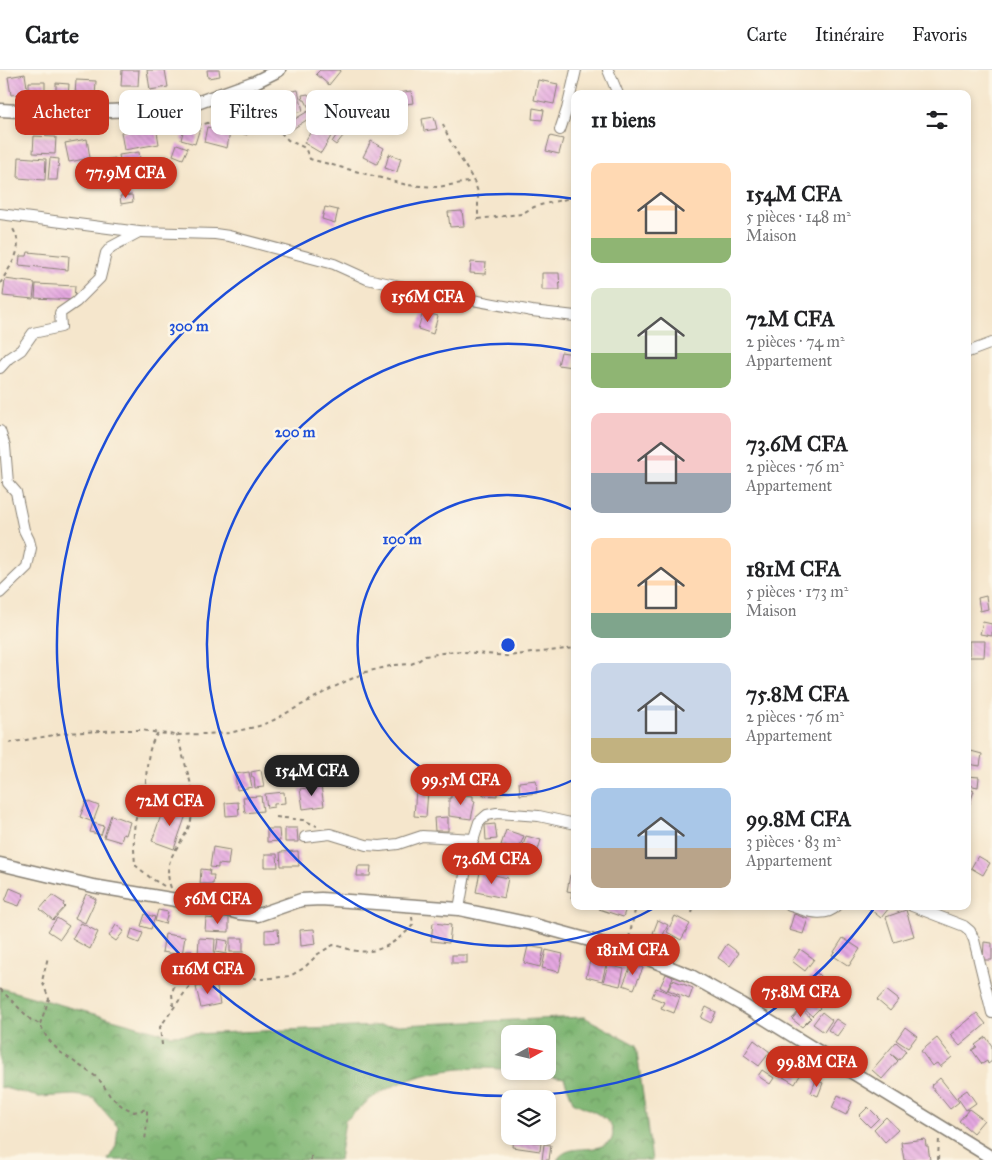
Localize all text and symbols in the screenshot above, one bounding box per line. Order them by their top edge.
text: Carte [25,20,79,50]
text: Carte [747,24,787,46]
text: Itinéraire [815,24,884,46]
text: Favoris [912,24,967,46]
chip: Acheter [15,90,109,135]
chip: Louer [119,90,201,135]
chip: Filtres [211,90,296,135]
chip: Nouveau [306,90,408,135]
icon: filters [923,106,951,134]
text: 11 biens [591,107,656,133]
pin: 77.9M CFA [69,156,183,199]
text: 77.9M CFA [86,163,166,182]
text: 154M CFA [746,181,842,207]
icon: home [631,183,691,243]
text: 5 pièces · 148 m² [746,207,851,226]
text: Maison [746,226,796,245]
pin: 156M CFA [376,280,480,323]
text: 156M CFA [391,287,465,306]
text: 72M CFA [746,306,835,332]
icon: home [631,308,691,368]
text: 300 m [169,317,209,336]
text: 2 pièces · 74 m² [746,332,845,351]
text: Appartement [746,351,832,370]
text: 200 m [275,423,316,441]
text: 73.6M CFA [746,431,848,457]
icon: home [631,433,691,493]
text: 2 pièces · 76 m² [746,457,844,476]
text: Appartement [746,476,832,495]
text: 100 m [382,530,422,548]
text: 181M CFA [746,556,841,582]
icon: home [631,558,691,618]
text: 5 pièces · 173 m² [746,582,848,601]
text: Maison [746,601,796,620]
centre of rings [499,636,517,654]
text: 75.8M CFA [746,681,849,707]
icon: home [631,683,691,743]
text: 2 pièces · 76 m² [746,707,844,726]
text: Appartement [746,726,832,745]
pin: 154M CFA [260,754,364,797]
text: 154M CFA [275,761,349,780]
pin: 99.5M CFA [404,764,518,806]
text: 99.5M CFA [421,770,501,789]
pin: 72M CFA [124,784,216,827]
text: 72M CFA [136,791,204,810]
text: 99.8M CFA [746,806,851,832]
icon: home [631,808,691,868]
text: 3 pièces · 83 m² [746,832,841,851]
pin: 73.6M CFA [435,842,549,885]
text: 73.6M CFA [453,849,531,868]
text: Appartement [746,851,832,870]
pin: 56M CFA [172,882,264,925]
text: 56M CFA [185,889,251,908]
pin: 181M CFA [581,934,685,976]
text: 181M CFA [597,940,669,959]
pin: 116M CFA [156,952,260,995]
text: 116M CFA [172,959,244,978]
pin: 75.8M CFA [744,976,858,1018]
text: 75.8M CFA [762,982,840,1001]
north arrow [501,1025,556,1080]
map controls [501,1025,556,1145]
pin: 99.8M CFA [760,1046,874,1088]
text: 99.8M CFA [777,1052,857,1071]
button: layers [501,1090,556,1145]

